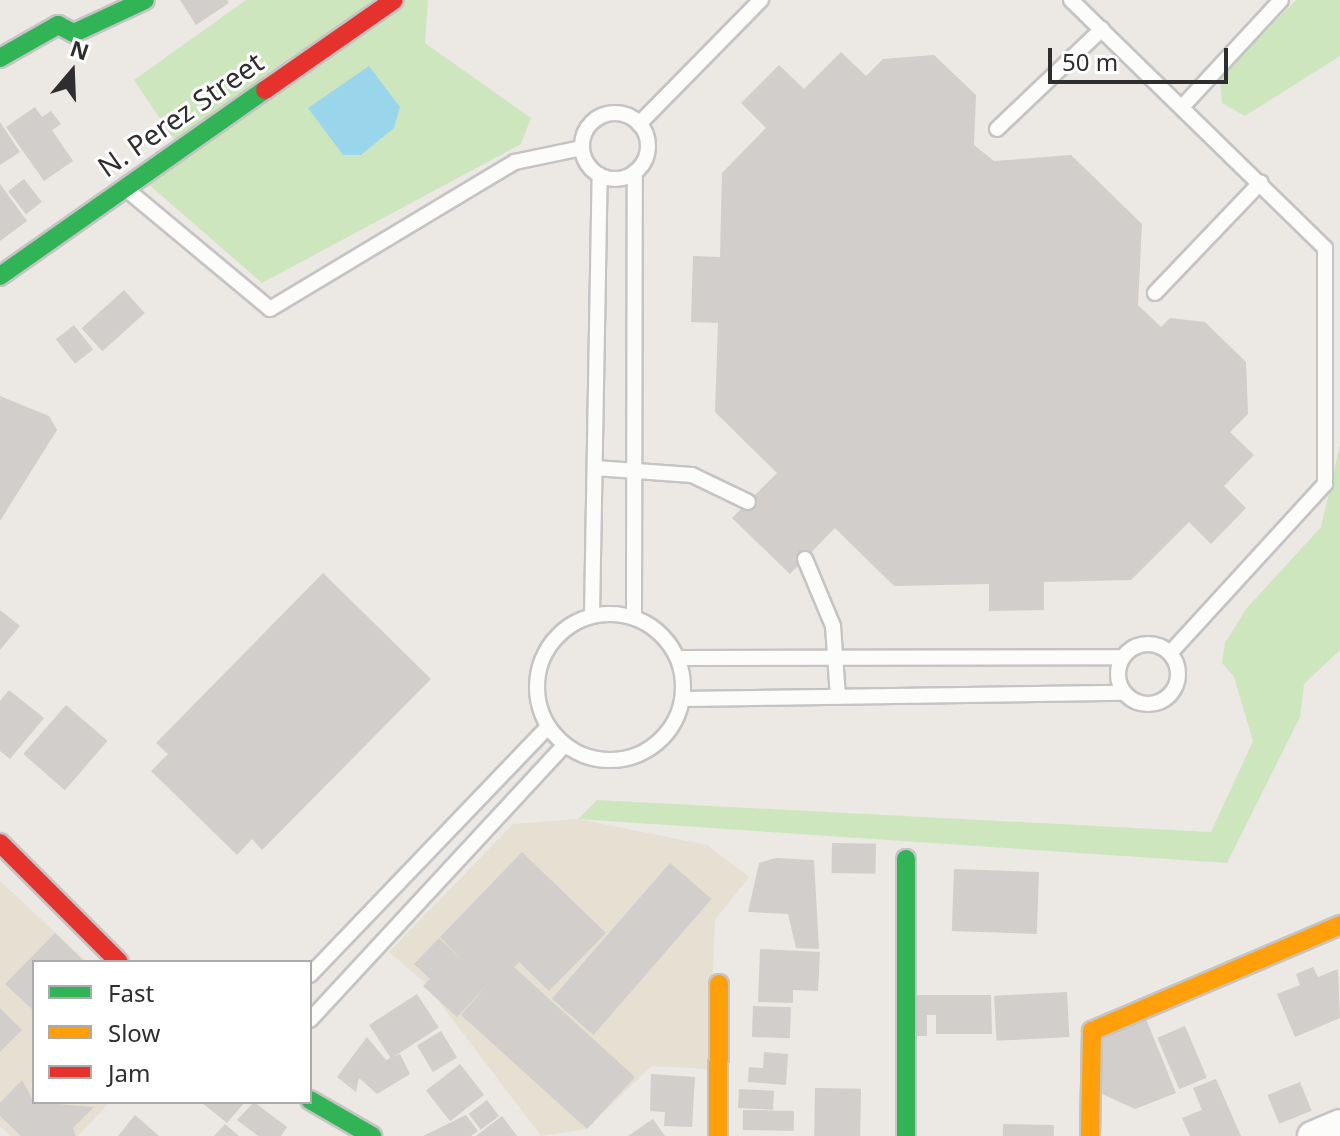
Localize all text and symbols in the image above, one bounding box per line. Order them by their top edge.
north arrow [32,32,112,112]
text: N [66,32,93,66]
scale bar [1052,32,1232,82]
street label: N. Perez Street [91,45,269,183]
text: 50 m [1062,45,1118,78]
legend [32,960,312,1104]
text: Fast [108,976,154,1009]
text: Slow [108,1016,160,1049]
text: Jam [108,1056,150,1089]

